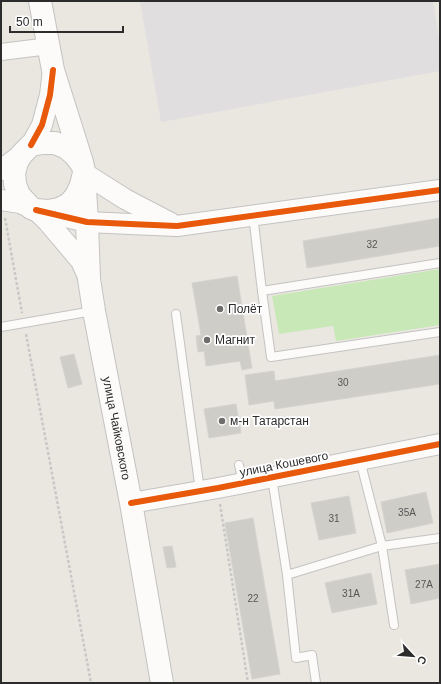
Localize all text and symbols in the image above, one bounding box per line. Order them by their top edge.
scale bar [10,8,123,34]
text: 50 m [16,15,43,29]
house number: 32 [366,239,378,250]
place label: Полёт [228,302,263,316]
marker: Полёт [215,304,225,314]
place label: Магнит [215,333,256,347]
marker: Магнит [202,335,212,345]
street label: улица Чайковского [100,375,133,482]
house number: 30 [337,377,349,388]
place label: м-н Татарстан [230,414,309,428]
marker: м-н Татарстан [217,416,227,426]
street label: улица Кошевого [238,448,330,479]
house number: 35А [398,507,416,518]
house number: 31 [328,513,340,524]
house number: 27А [415,579,433,590]
house number: 31А [342,588,360,599]
house number: 22 [247,593,259,604]
north arrow [393,636,433,676]
text: С [415,654,429,667]

